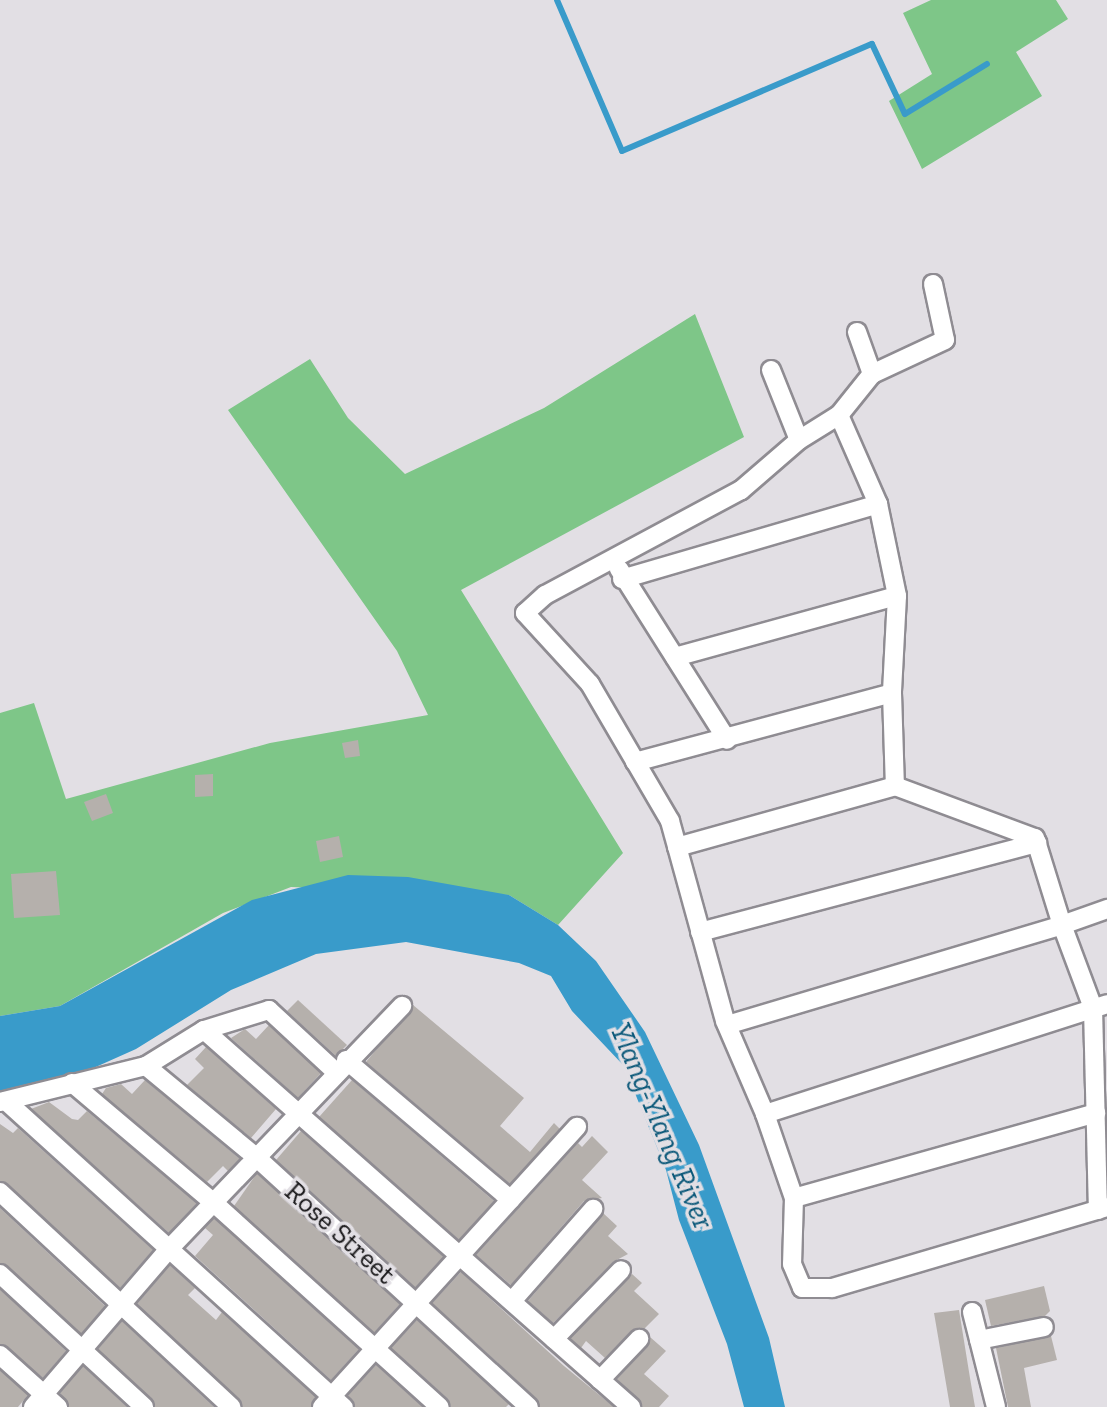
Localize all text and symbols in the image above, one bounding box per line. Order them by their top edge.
water label: Ylang-Ylang River [602,1018,722,1234]
street label: Rose Street [278,1175,402,1291]

